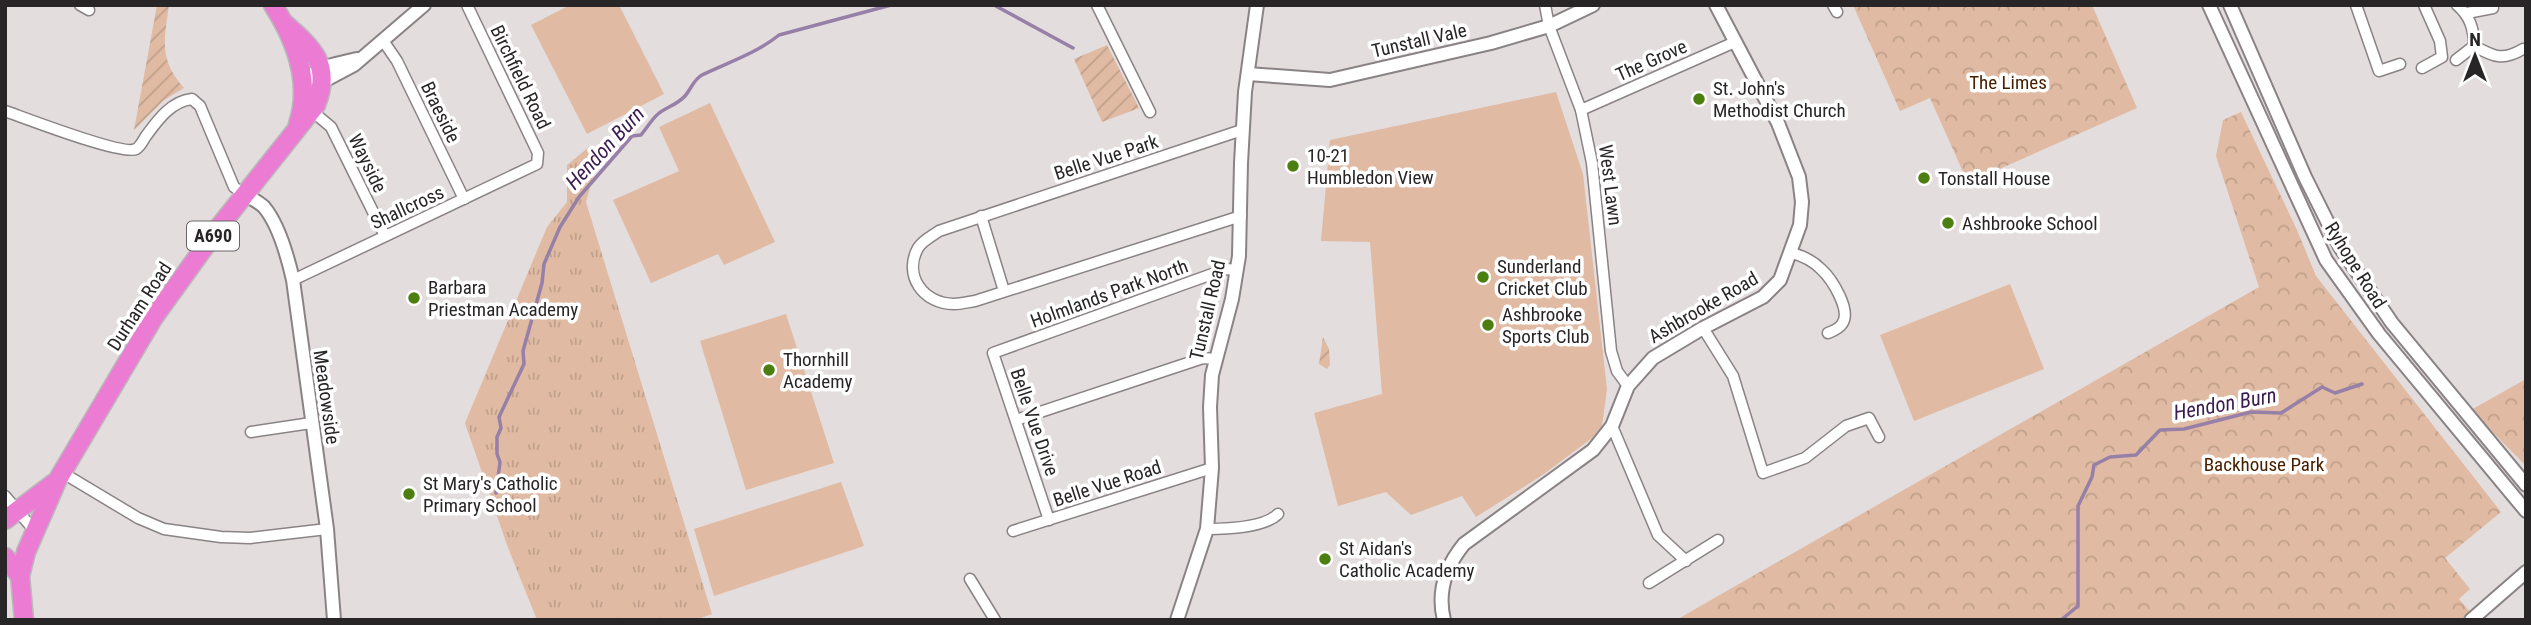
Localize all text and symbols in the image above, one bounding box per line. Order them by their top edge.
street label: Tunstall Vale [1370,18,1469,63]
street label: Birchfield Road [485,21,556,133]
north arrow [2440,21,2510,91]
text: N [2469,28,2481,51]
street label: The Grove [1612,35,1690,86]
park label: The Limes [1969,71,2047,94]
place label: St. John's Methodist Church [1713,77,1846,122]
street label: Braeside [416,78,465,147]
marker: St. John's Methodist Church [1691,91,1707,107]
water label: Hendon Burn [561,102,649,194]
street label: Wayside [344,130,392,196]
street label: Belle Vue Park [1051,130,1161,185]
street label: West Lawn [1594,143,1627,227]
place label: 10-21 Humbledon View [1307,144,1434,189]
marker: 10-21 Humbledon View [1285,158,1301,174]
place label: Tonstall House [1938,167,2050,190]
marker: Tonstall House [1916,170,1932,186]
street label: Shallcross [367,181,447,234]
place label: Ashbrooke School [1962,212,2098,235]
marker: Ashbrooke School [1940,215,1956,231]
street label: Ryhope Road [2320,218,2391,313]
road number: A690 [187,222,239,250]
street label: Holmlands Park North [1027,254,1191,333]
place label: Sunderland Cricket Club [1497,255,1588,300]
street label: Durham Road [102,258,177,355]
street label: Tunstall Road [1185,258,1230,362]
street label: Ashbrooke Road [1644,267,1762,348]
marker: Sunderland Cricket Club [1475,269,1491,285]
place label: Barbara Priestman Academy [428,276,578,321]
marker: Barbara Priestman Academy [406,290,422,306]
place label: Ashbrooke Sports Club [1502,303,1589,348]
marker: Ashbrooke Sports Club [1480,317,1496,333]
street label: Meadowside [309,348,345,446]
place label: Thornhill Academy [783,348,852,393]
marker: Thornhill Academy [761,362,777,378]
street label: Belle Vue Drive [1005,365,1064,479]
water label: Hendon Burn [2172,383,2278,425]
park label: Backhouse Park [2204,453,2325,476]
street label: Belle Vue Road [1050,455,1164,512]
place label: St Mary's Catholic Primary School [423,472,558,517]
marker: St Mary's Catholic Primary School [401,486,417,502]
place label: St Aidan's Catholic Academy [1339,537,1475,582]
marker: St Aidan's Catholic Academy [1317,551,1333,567]

